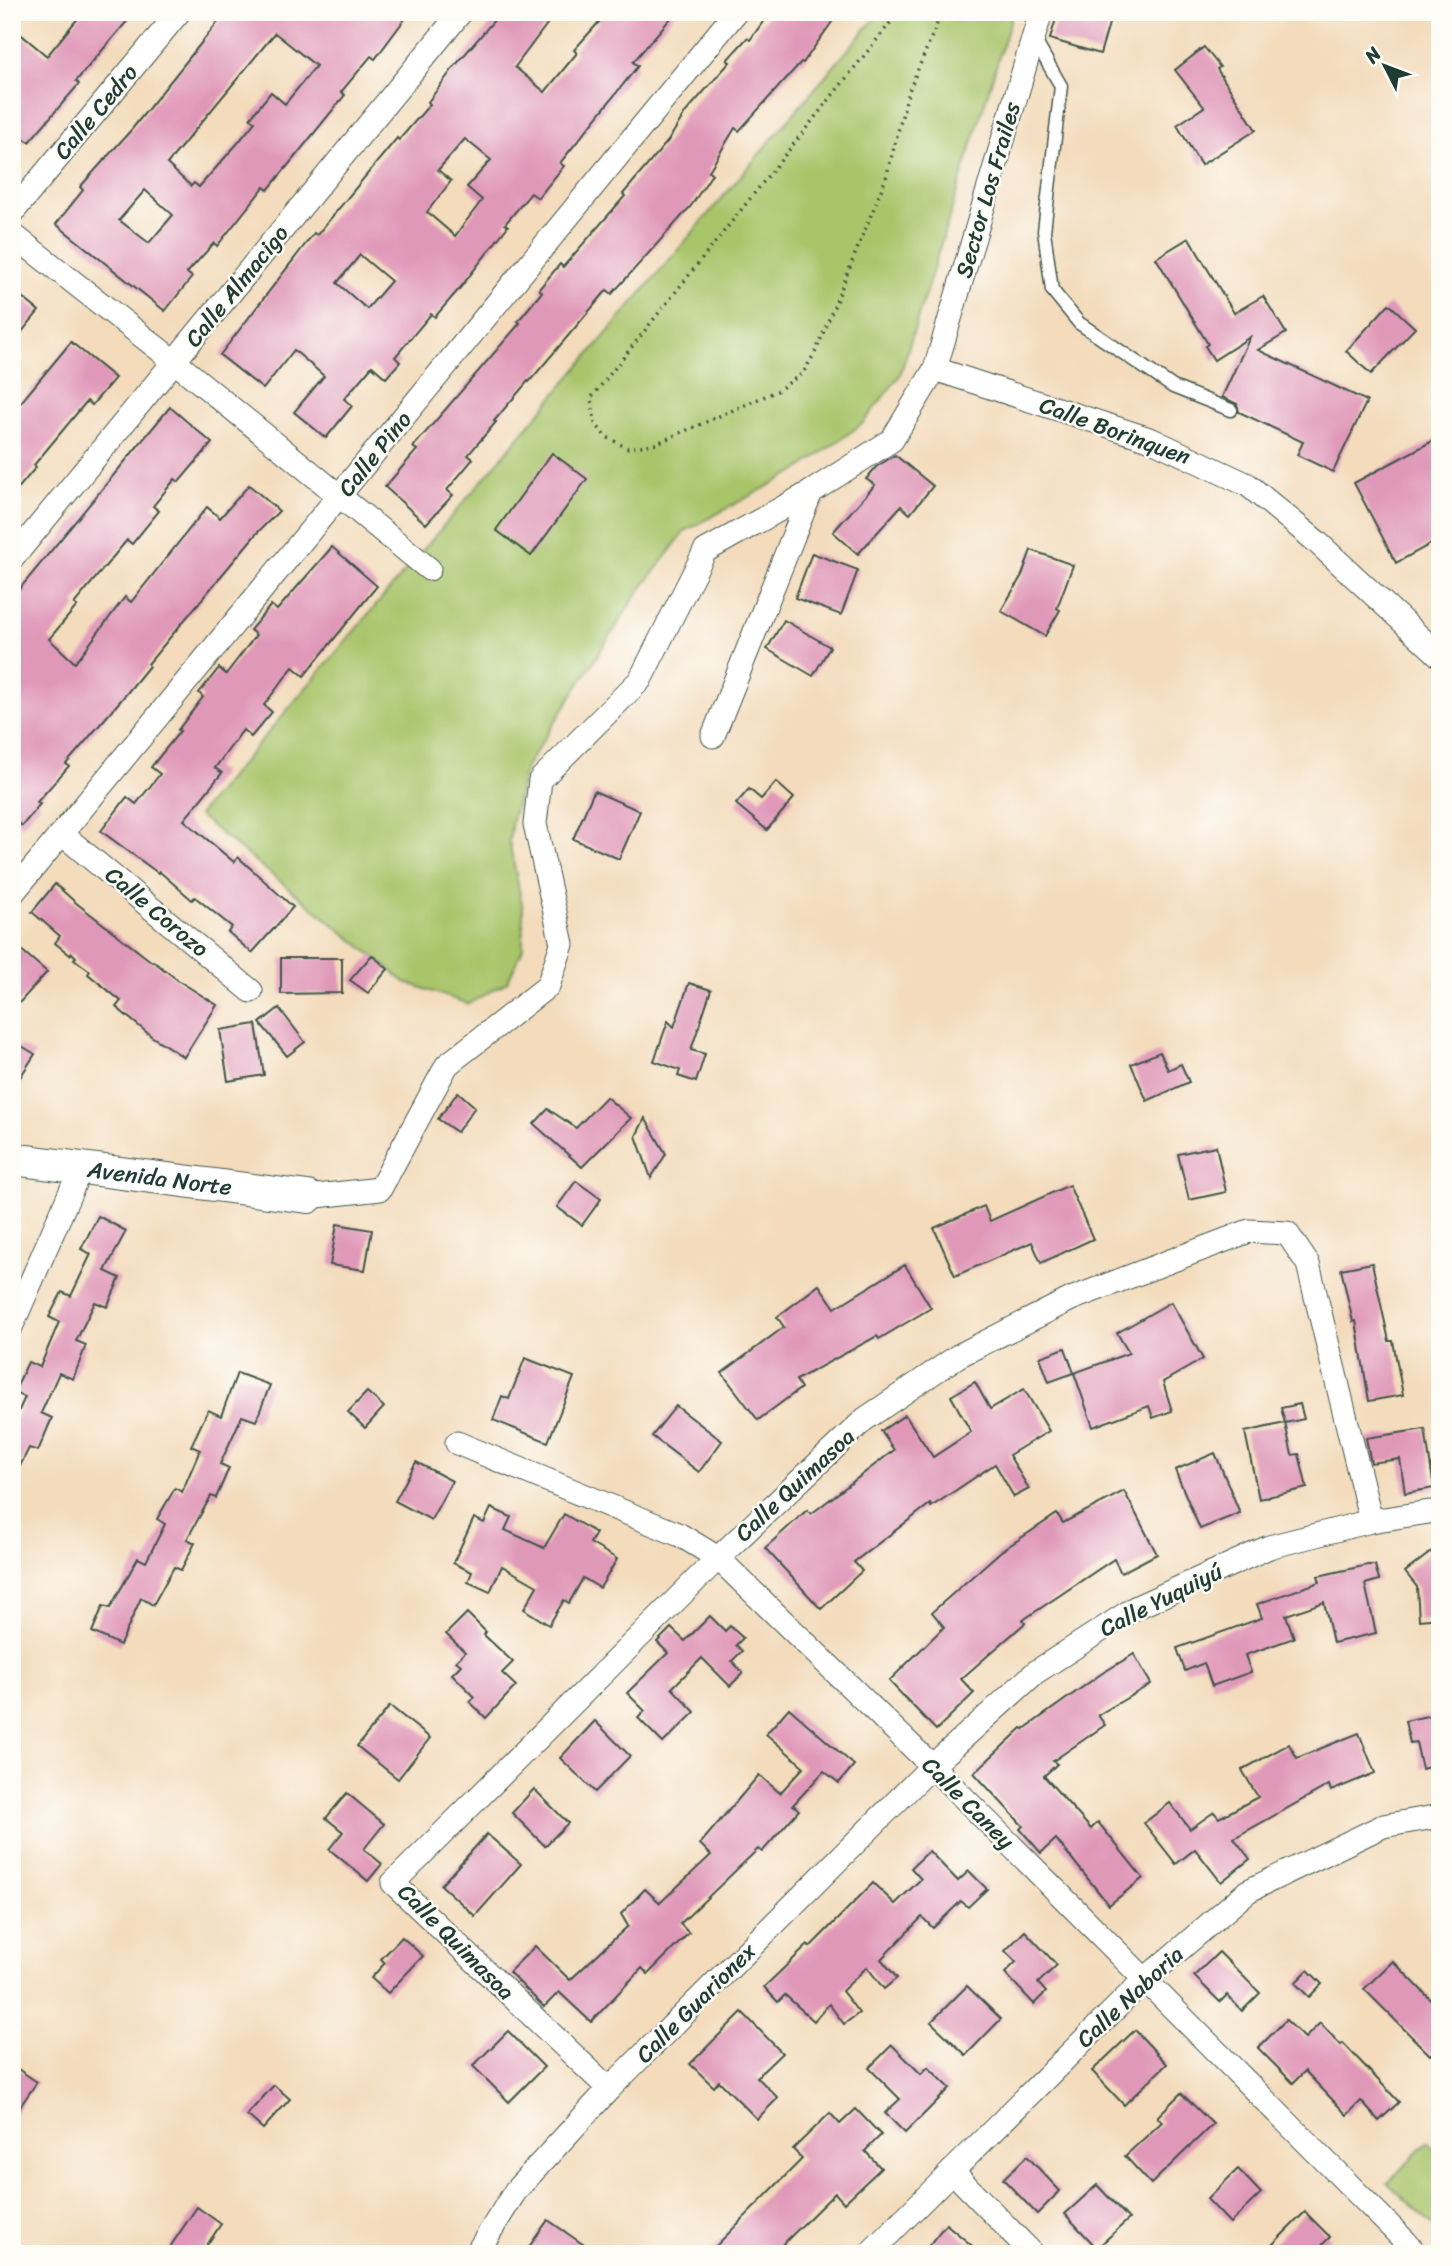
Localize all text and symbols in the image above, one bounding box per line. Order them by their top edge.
north arrow [1350,32,1420,102]
text: N [1355,38,1390,72]
street label: Calle Cedro [43,54,149,169]
street label: Sector Los Frailes [943,97,1033,283]
street label: Calle Almacigo [174,215,300,357]
street label: Calle Borinquen [1034,385,1197,477]
street label: Calle Pino [327,402,423,506]
street label: Calle Corozo [95,856,219,968]
street label: Avenida Norte [84,1148,234,1208]
street label: Calle Quimasoa [725,1418,865,1552]
street label: Calle Yuquiyú [1092,1551,1230,1649]
street label: Calle Caney [911,1746,1025,1860]
street label: Calle Quimasoa [387,1873,525,2011]
street label: Calle Guarionex [626,1932,767,2073]
street label: Calle Naboria [1066,1935,1194,2058]

